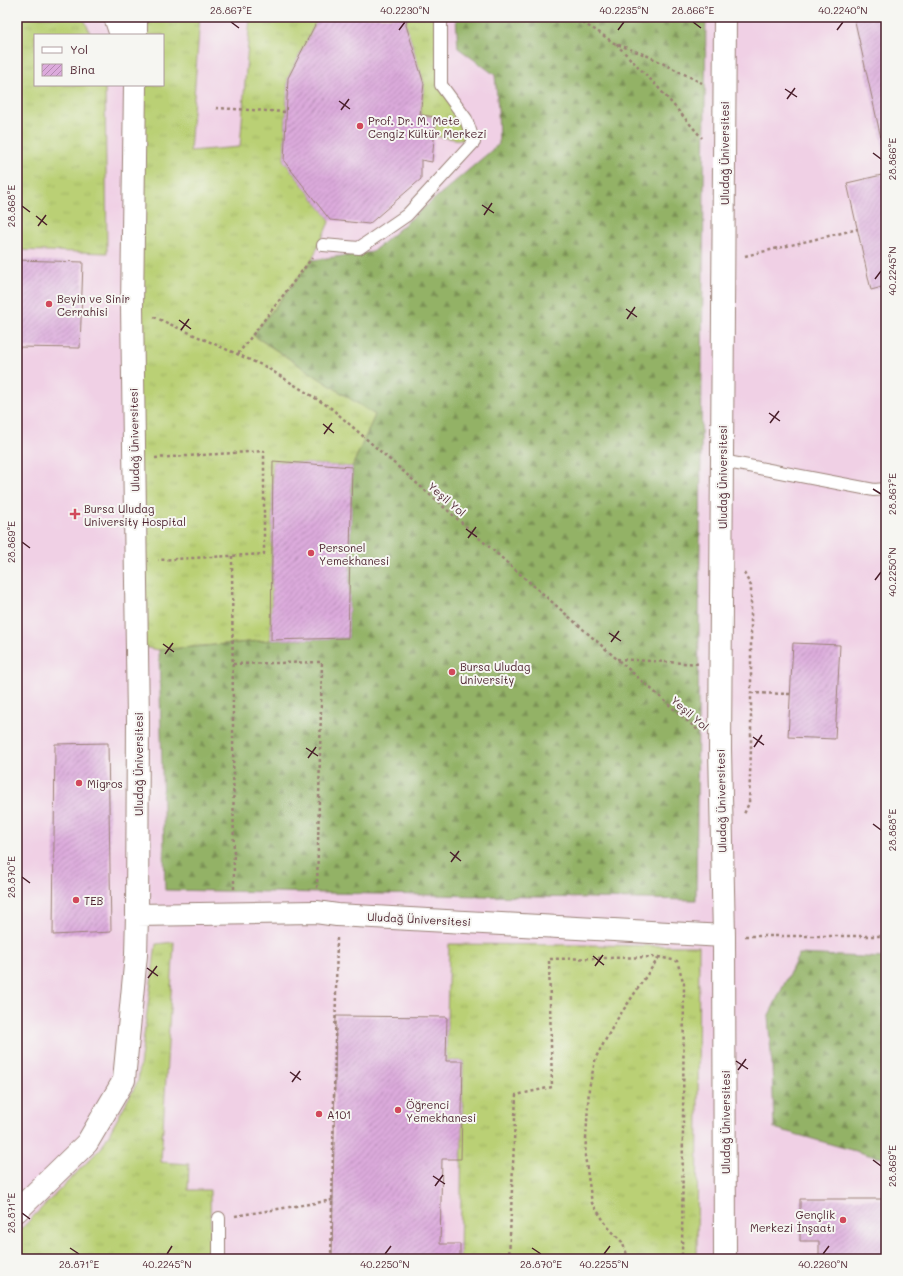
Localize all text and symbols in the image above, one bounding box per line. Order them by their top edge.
text: 28.867°E [210,3,252,17]
text: 40.2230°N [380,3,430,17]
text: 40.2235°N [599,3,649,17]
text: 28.866°E [672,3,714,17]
text: 40.2240°N [818,3,868,17]
legend [34,34,164,86]
text: Yol [70,41,88,57]
text: Bina [70,61,95,77]
street label: Uludağ Üniversitesi [717,101,732,205]
place label: Prof. Dr. M. Mete Cengiz Kültür Merkezi [368,113,487,141]
marker: Prof. Dr. M. Mete Cengiz Kültür Merkezi [355,121,365,131]
text: 28.866°E [885,138,899,180]
text: 28.868°E [4,185,18,227]
text: 40.2245°N [885,246,899,296]
place label: Beyin ve Sinir Cerrahisi [57,291,130,319]
marker: Beyin ve Sinir Cerrahisi [44,299,54,309]
street label: Uludağ Üniversitesi [126,388,142,492]
street label: Uludağ Üniversitesi [715,425,730,529]
text: 28.867°E [885,473,899,515]
street label: Yeşil Yol [425,478,469,520]
place label: Bursa Uludag University Hospital [84,501,186,529]
marker: Bursa Uludag University Hospital [69,508,81,520]
text: 28.869°E [4,521,18,563]
place label: Personel Yemekhanesi [319,540,389,568]
text: 40.2250°N [885,547,899,597]
marker: Personel Yemekhanesi [306,548,316,558]
place label: Bursa Uludag University [460,659,530,687]
marker: Bursa Uludag University [447,667,457,677]
street label: Yeşil Yol [668,692,712,734]
street label: Uludağ Üniversitesi [131,712,146,816]
street label: Uludağ Üniversitesi [713,749,729,853]
place label: Migros [87,776,123,791]
marker: Migros [74,778,84,788]
text: 28.868°E [885,809,899,851]
text: 28.870°E [4,856,18,898]
place label: TEB [84,893,103,908]
marker: TEB [71,895,81,905]
street label: Uludağ Üniversitesi [367,909,471,929]
street label: Uludağ Üniversitesi [718,1070,733,1174]
place label: Öğrenci Yemekhanesi [406,1097,476,1125]
marker: Öğrenci Yemekhanesi [393,1105,403,1115]
place label: A101 [327,1107,351,1122]
marker: A101 [314,1109,324,1119]
text: 28.869°E [885,1145,899,1187]
text: 28.871°E [4,1193,18,1233]
place label: Gençlik Merkezi İnşaatı [750,1207,835,1235]
marker: Gençlik Merkezi İnşaatı [838,1215,848,1225]
text: 28.871°E [59,1257,99,1271]
text: 40.2245°N [142,1257,192,1271]
text: 40.2250°N [360,1257,410,1271]
text: 28.870°E [520,1257,562,1271]
text: 40.2255°N [579,1257,629,1271]
text: 40.2260°N [798,1257,848,1271]

